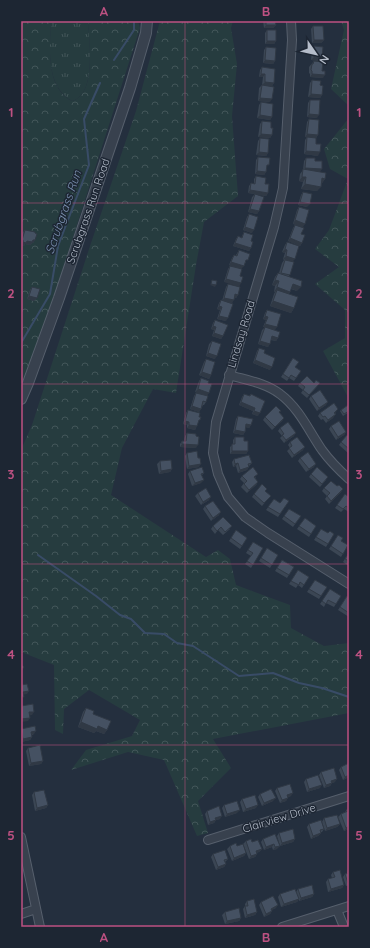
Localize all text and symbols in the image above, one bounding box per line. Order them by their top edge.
text: A [100,3,109,19]
text: B [262,3,270,19]
north arrow [296,34,336,74]
text: N [316,52,332,67]
text: 1 [8,104,14,120]
text: 1 [356,104,362,120]
street label: Scrubgrass Run Road [64,157,112,265]
water label: Scrubgrass Run [42,168,84,256]
text: 2 [7,285,15,301]
text: 2 [355,285,363,301]
street label: Lindsay Road [224,299,258,369]
text: 3 [8,466,15,482]
text: 3 [356,466,363,482]
text: 4 [7,646,15,662]
text: 4 [355,646,363,662]
street label: Clairview Drive [241,800,317,836]
text: 5 [7,827,15,843]
text: 5 [355,827,363,843]
text: A [100,929,109,945]
text: B [262,929,270,945]

